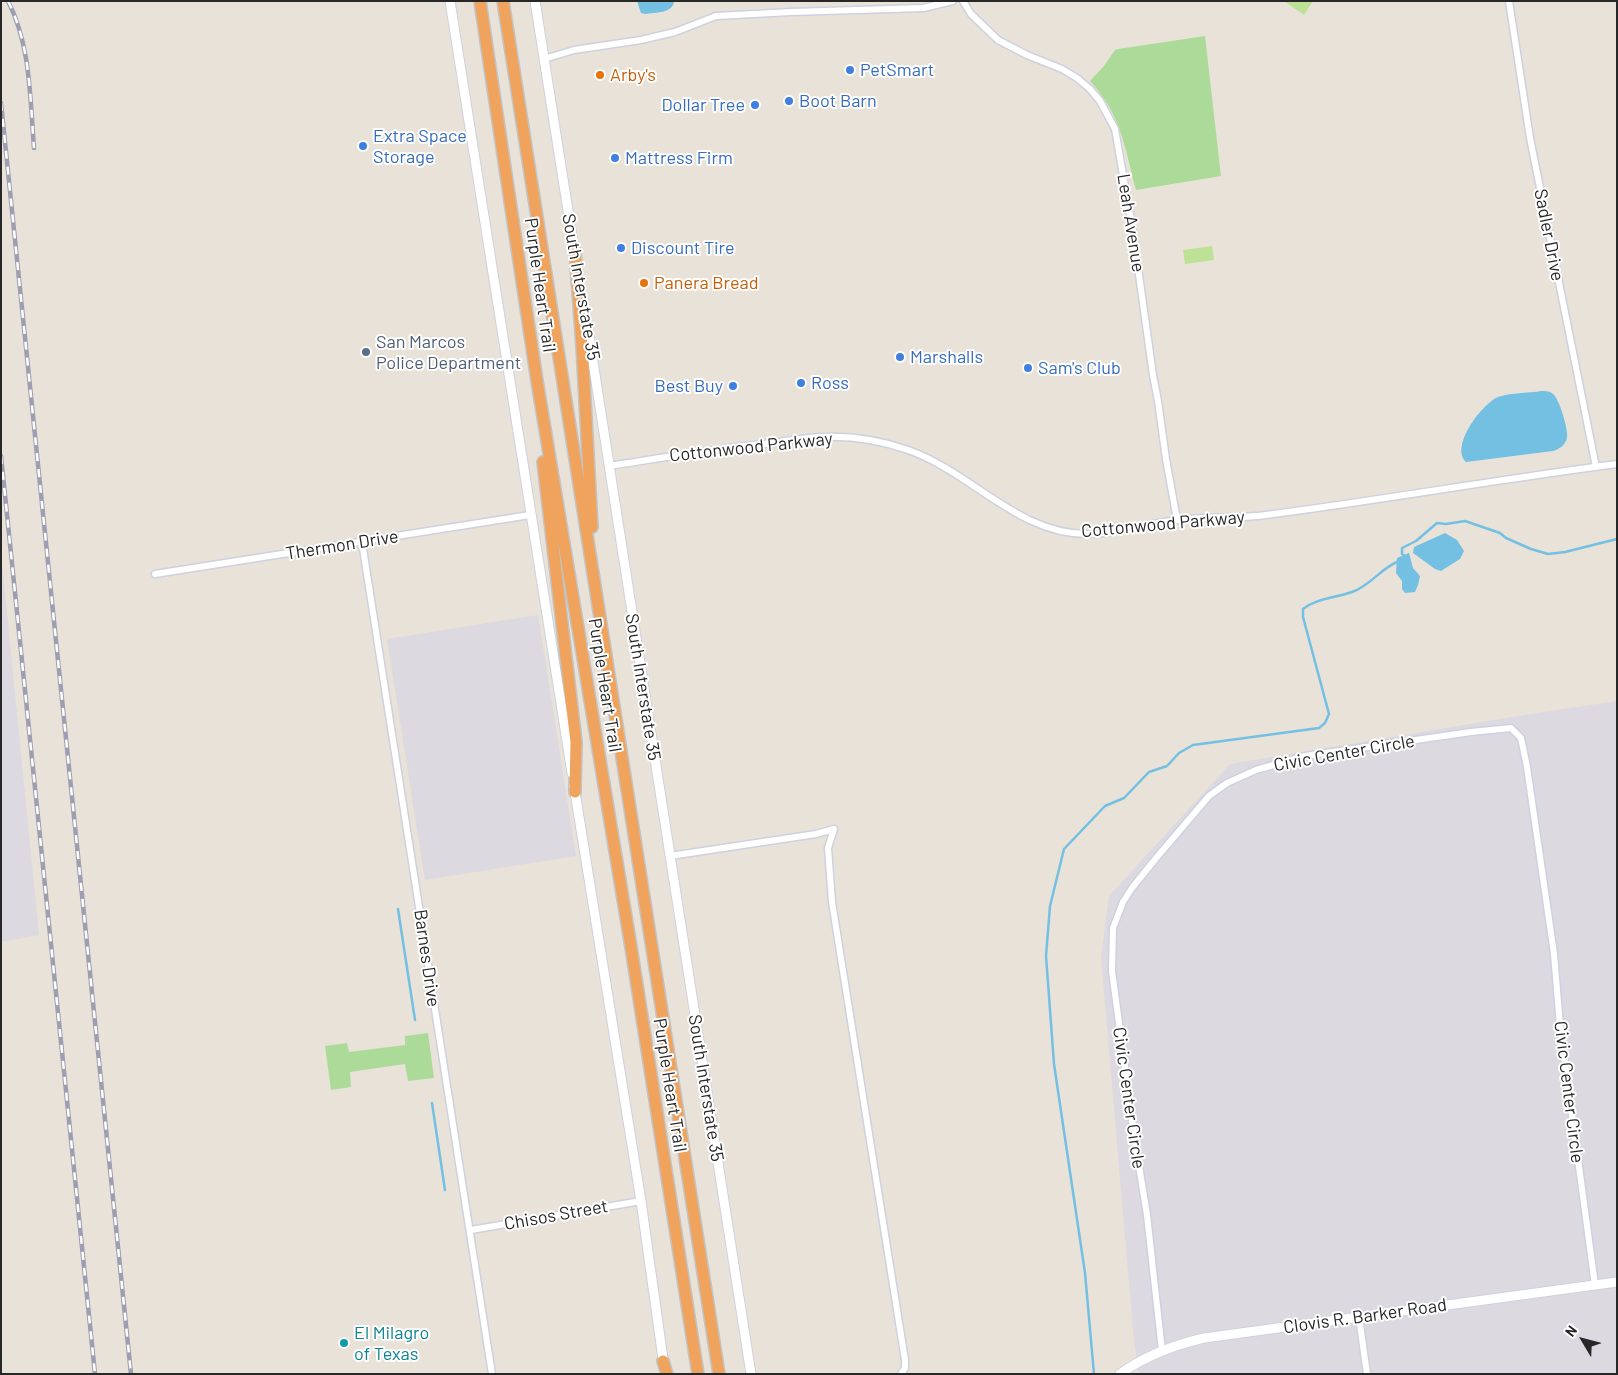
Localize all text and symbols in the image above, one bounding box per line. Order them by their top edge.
place label: PetSmart [860,59,934,81]
place label: Arby's [610,64,656,86]
marker: PetSmart [844,64,856,76]
marker: Arby's [594,69,606,81]
place label: Boot Barn [799,90,877,112]
place label: Dollar Tree [661,94,745,116]
marker: Boot Barn [783,95,795,107]
marker: Dollar Tree [749,99,761,111]
place label: Extra Space Storage [373,125,467,168]
marker: Extra Space Storage [357,140,369,152]
place label: Mattress Firm [625,147,733,169]
marker: Mattress Firm [609,152,621,164]
street label: Leah Avenue [1113,172,1149,274]
street label: Sadler Drive [1529,187,1569,283]
street label: South Interstate 35 [557,212,605,362]
street label: Purple Heart Trail [520,217,560,353]
place label: Discount Tire [631,237,735,259]
marker: Discount Tire [615,242,627,254]
place label: Panera Bread [654,272,759,294]
marker: Panera Bread [638,277,650,289]
place label: San Marcos Police Department [376,331,521,374]
marker: San Marcos Police Department [360,346,372,358]
place label: Marshalls [910,346,983,368]
marker: Marshalls [894,351,906,363]
place label: Sam's Club [1038,357,1121,379]
marker: Sam's Club [1022,362,1034,374]
place label: Ross [811,372,849,394]
place label: Best Buy [655,375,723,397]
marker: Ross [795,377,807,389]
marker: Best Buy [727,380,739,392]
street label: Cottonwood Parkway [668,428,834,466]
street label: Cottonwood Parkway [1080,506,1246,542]
street label: Thermon Drive [284,525,400,565]
street label: South Interstate 35 [621,612,665,762]
street label: Purple Heart Trail [584,616,626,754]
street label: Civic Center Circle [1272,730,1416,776]
street label: Barnes Drive [409,908,445,1008]
street label: South Interstate 35 [684,1013,728,1163]
street label: Purple Heart Trail [649,1016,691,1154]
street label: Civic Center Circle [1550,1020,1588,1164]
street label: Civic Center Circle [1108,1026,1150,1170]
street label: Chisos Street [502,1195,610,1235]
street label: Clovis R. Barker Road [1282,1294,1448,1338]
north arrow [1558,1315,1608,1365]
place label: El Milagro of Texas [354,1322,429,1365]
text: N [1561,1322,1580,1340]
marker: El Milagro of Texas [338,1337,350,1349]

